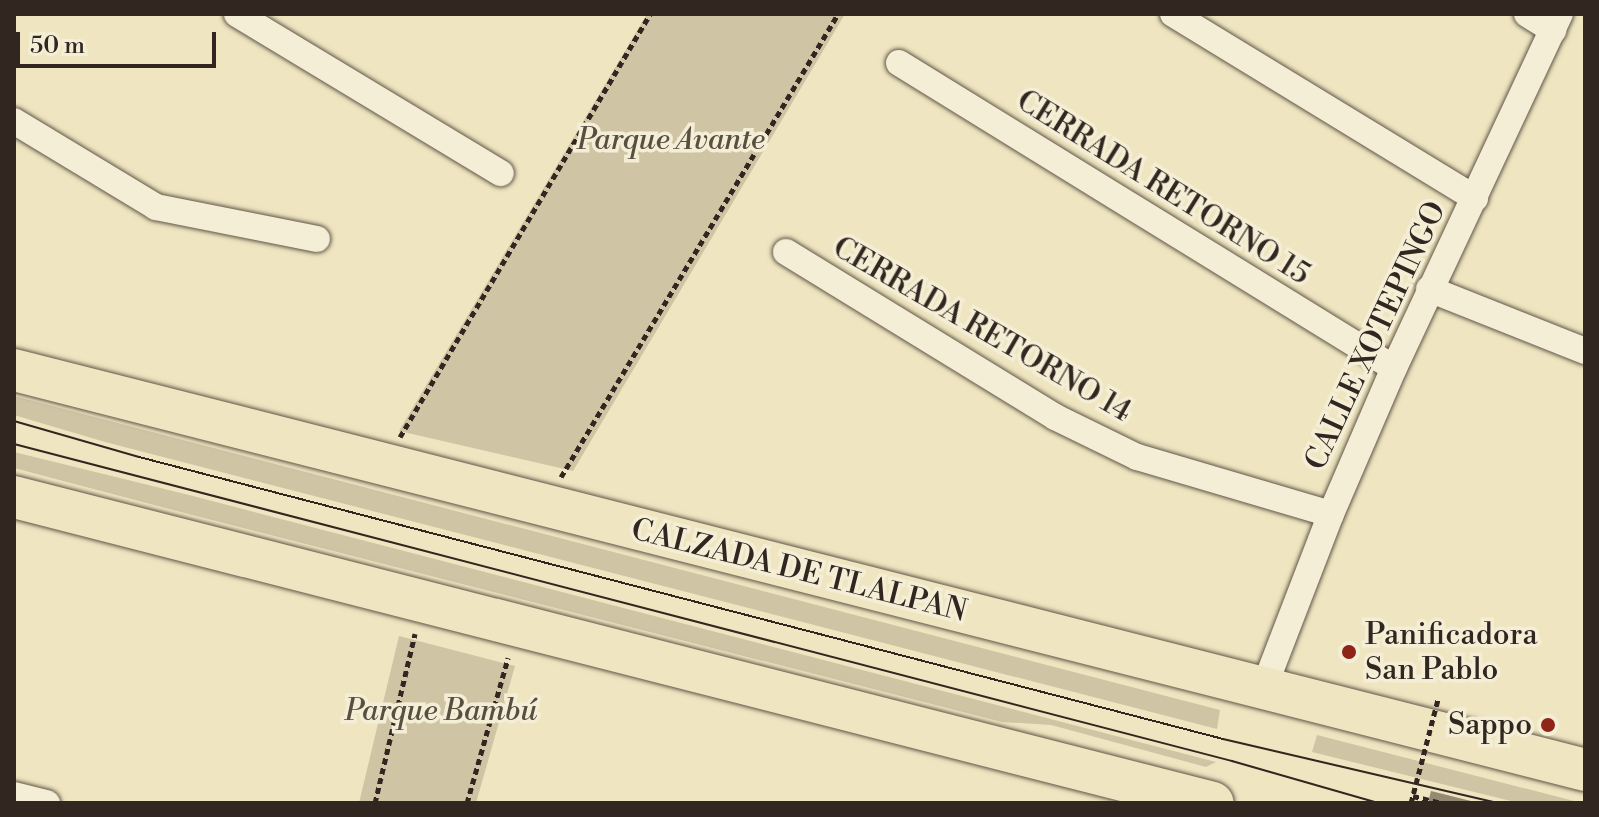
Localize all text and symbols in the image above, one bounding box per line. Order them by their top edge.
scale bar [20,16,220,66]
text: 50 m [30,31,85,61]
street label: CERRADA RETORNO 15 [1010,83,1316,293]
park label: Parque Avante [577,122,765,158]
street label: CALLE XOTEPINGO [1298,196,1454,476]
street label: CERRADA RETORNO 14 [826,230,1138,430]
street label: CALZADA DE TLALPAN [628,512,970,630]
place label: Panificadora San Pablo [1365,617,1538,688]
marker: Panificadora San Pablo [1340,643,1358,661]
park label: Parque Bambú [345,693,537,729]
place label: Sappo [1448,707,1532,743]
marker: Sappo [1539,716,1557,734]

